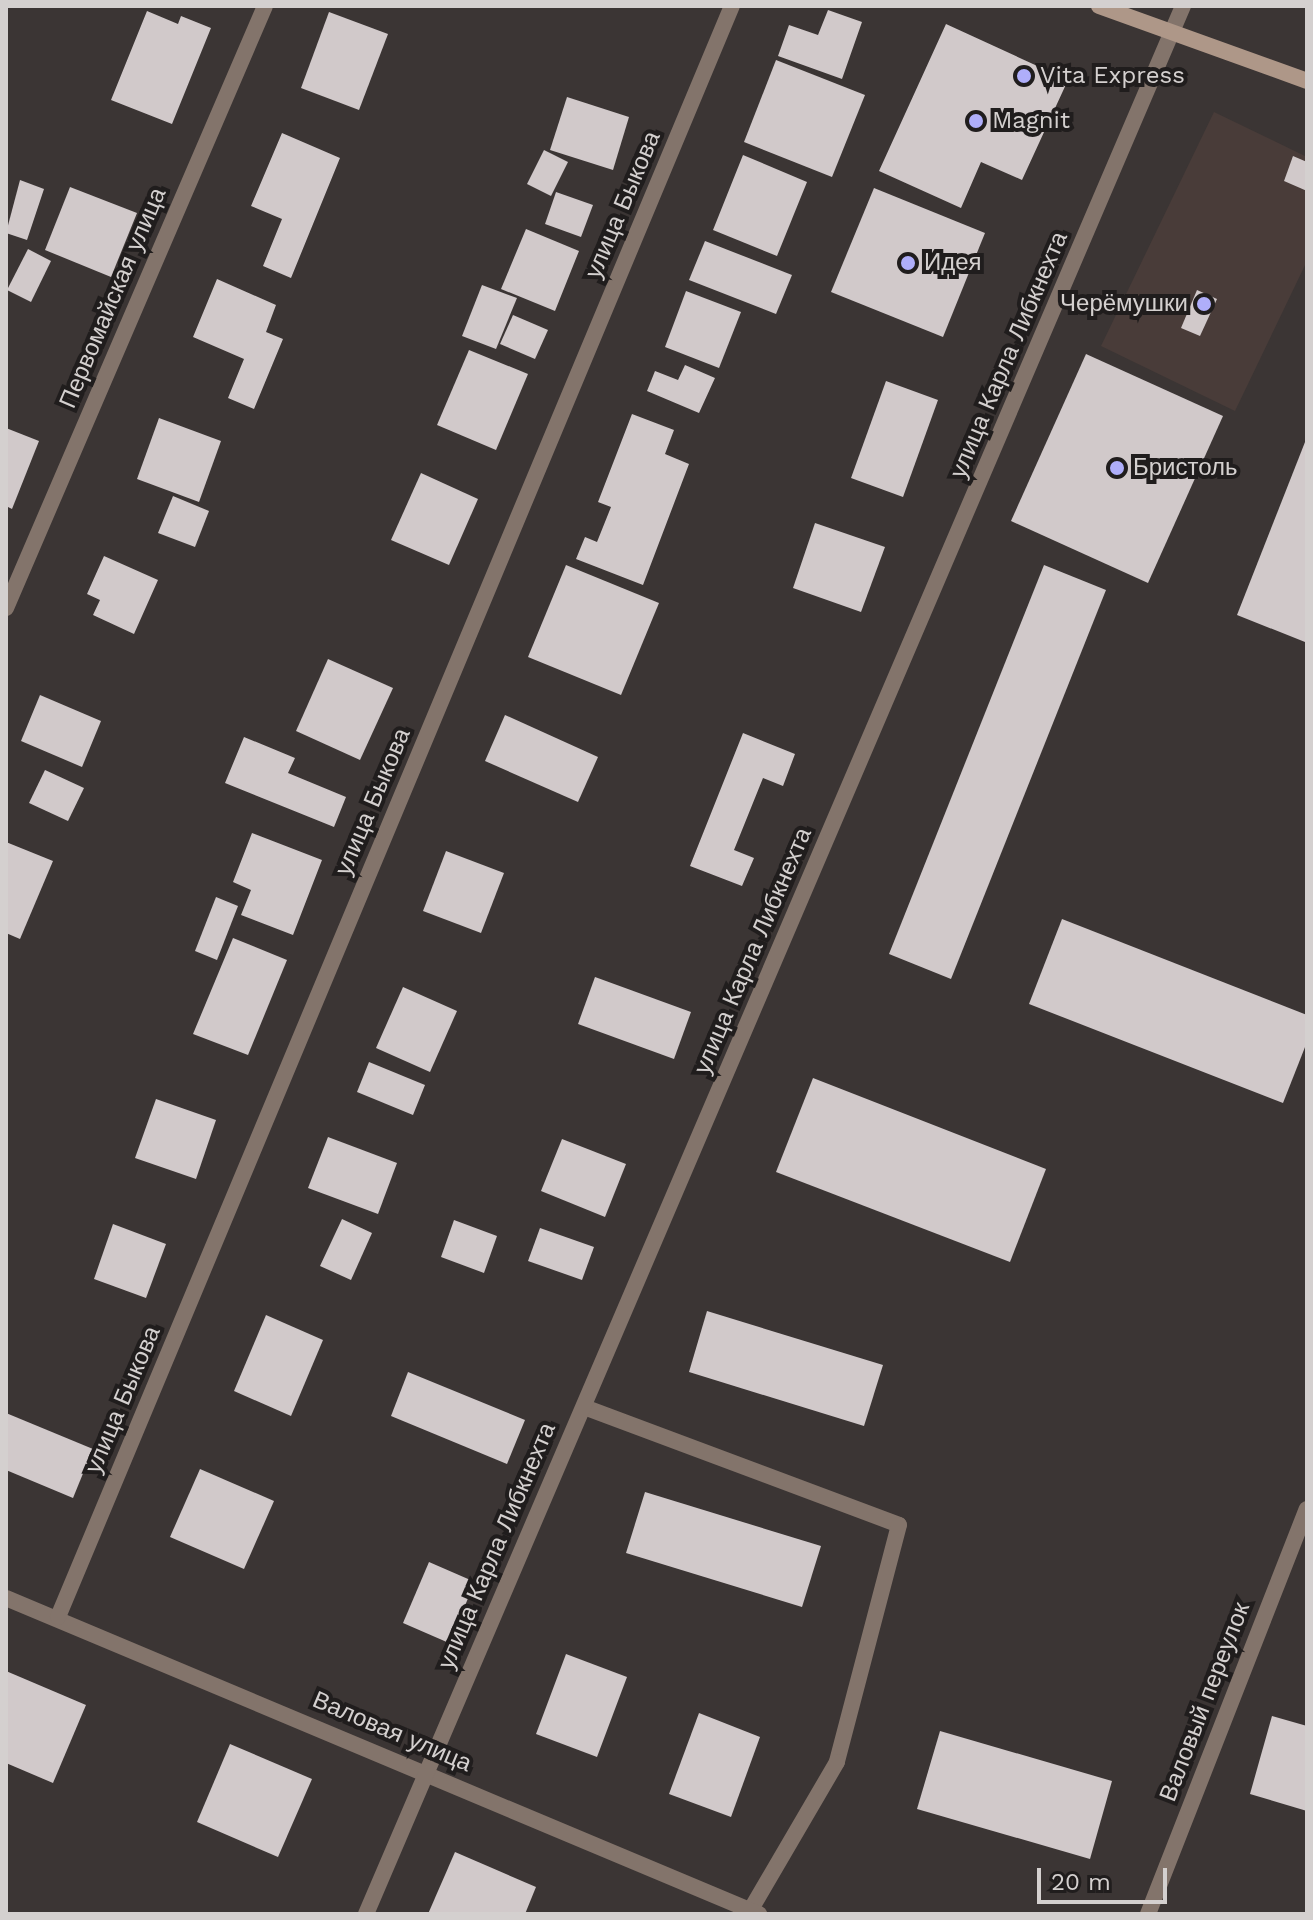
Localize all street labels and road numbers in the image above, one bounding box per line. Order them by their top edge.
street label: улица Быкова [579,127,667,283]
street label: Первомайская улица [54,183,172,413]
street label: улица Карла Либкнехта [944,227,1074,483]
street label: улица Быкова [329,724,417,880]
street label: улица Карла Либкнехта [688,823,818,1079]
street label: улица Быкова [79,1322,167,1478]
street label: улица Карла Либкнехта [432,1418,562,1674]
street label: Валовый переулок [1154,1598,1256,1806]
street label: Валовая улица [308,1686,476,1778]

